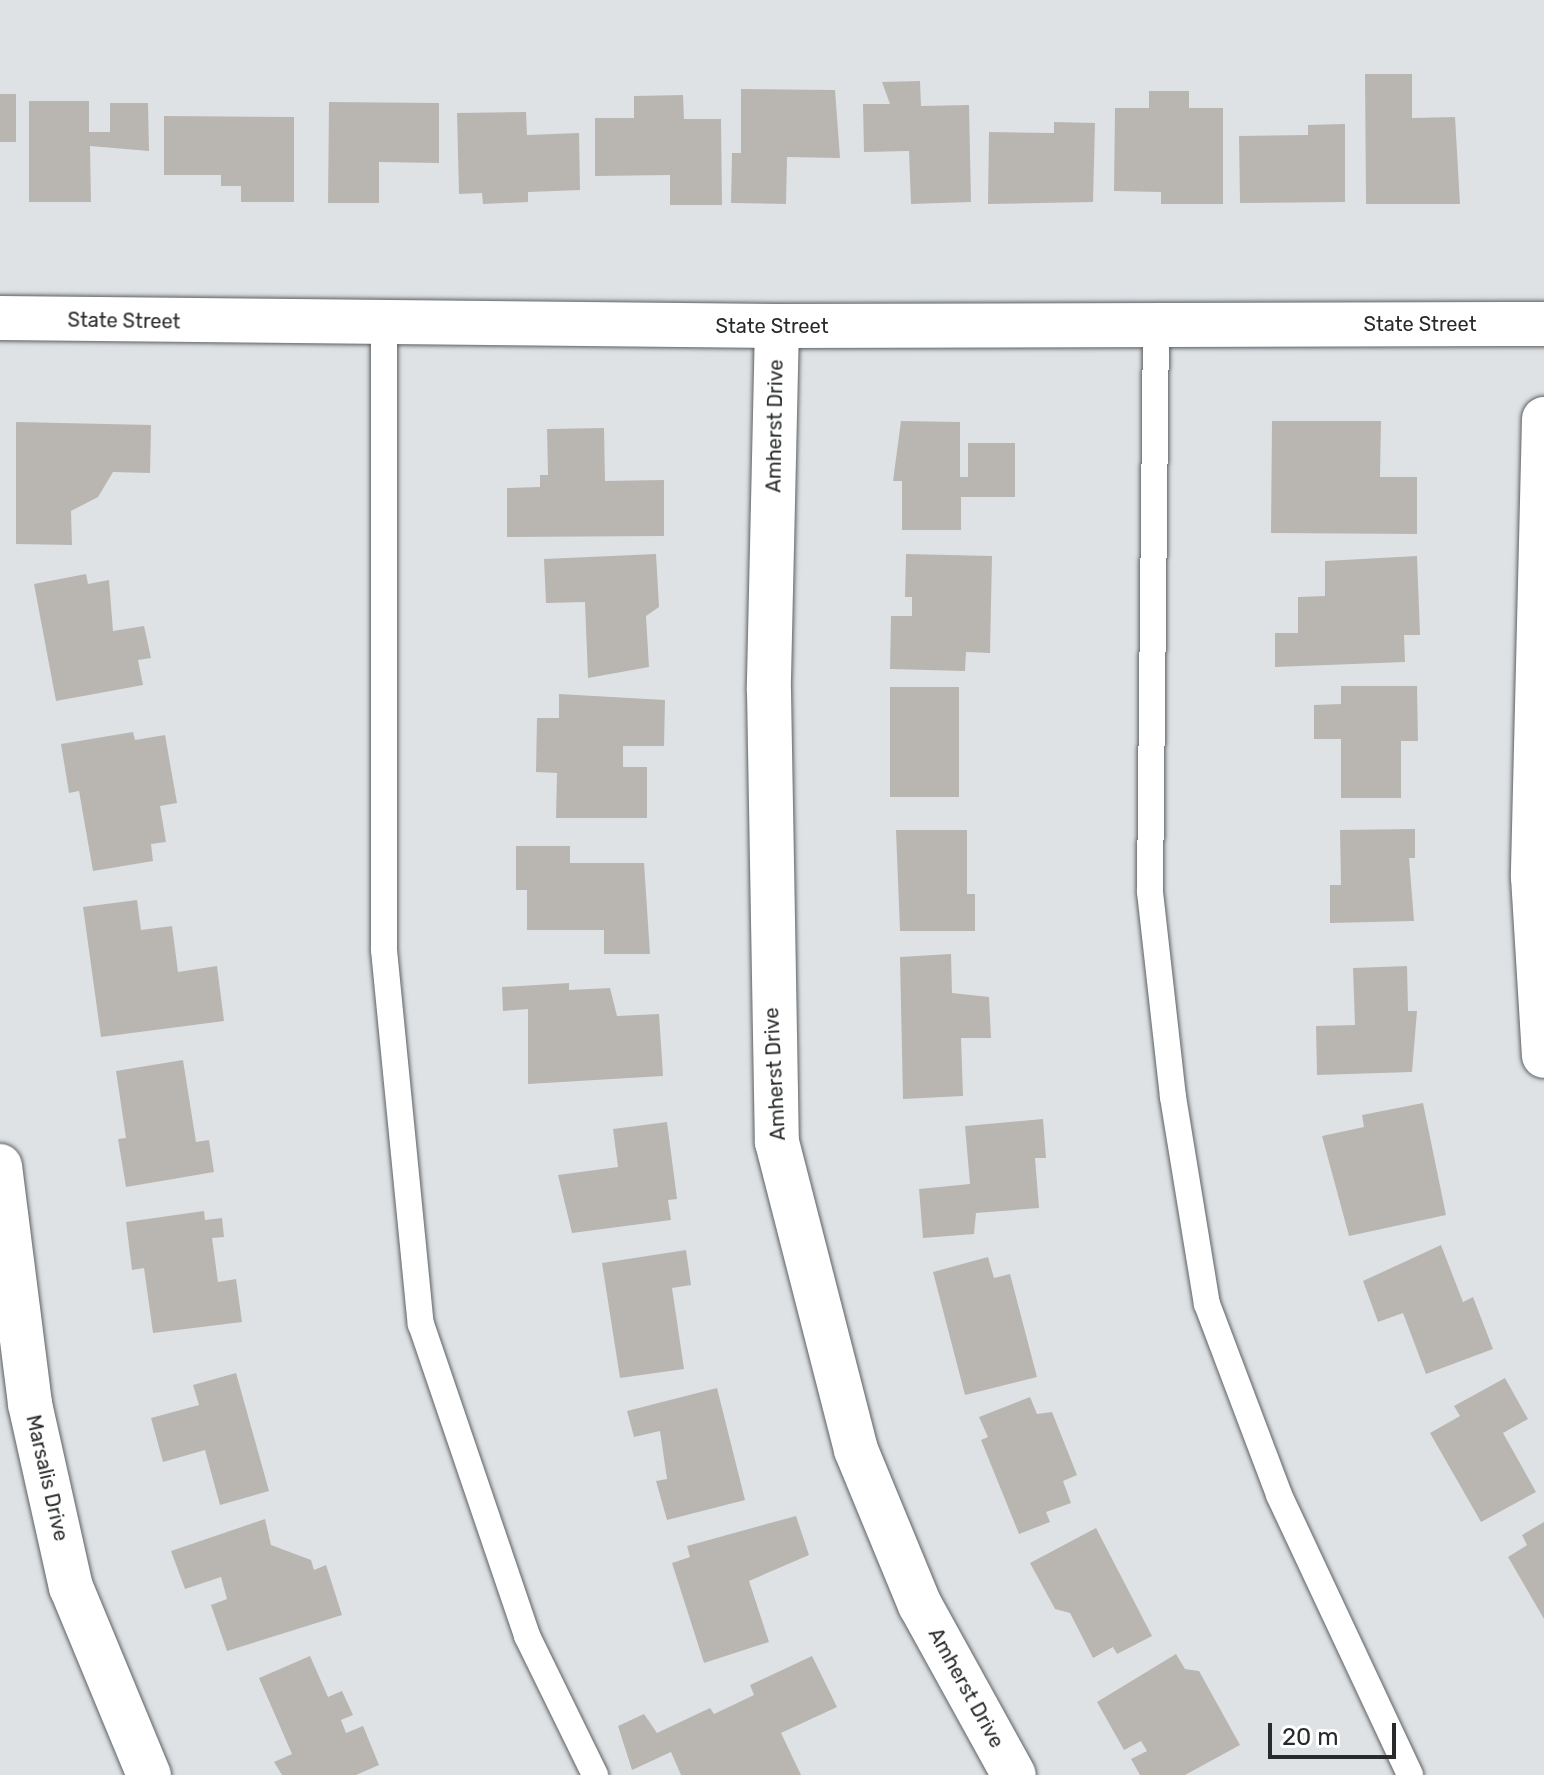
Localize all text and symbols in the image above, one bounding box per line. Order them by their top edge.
street label: State Street [67,308,181,334]
street label: State Street [1364,312,1476,336]
street label: State Street [716,314,828,338]
street label: Amherst Drive [762,359,788,493]
street label: Amherst Drive [760,1007,790,1141]
street label: Marsalis Drive [21,1413,73,1543]
street label: Amherst Drive [923,1624,1009,1752]
scale bar [1272,1707,1400,1757]
text: 20 m [1282,1723,1339,1751]

